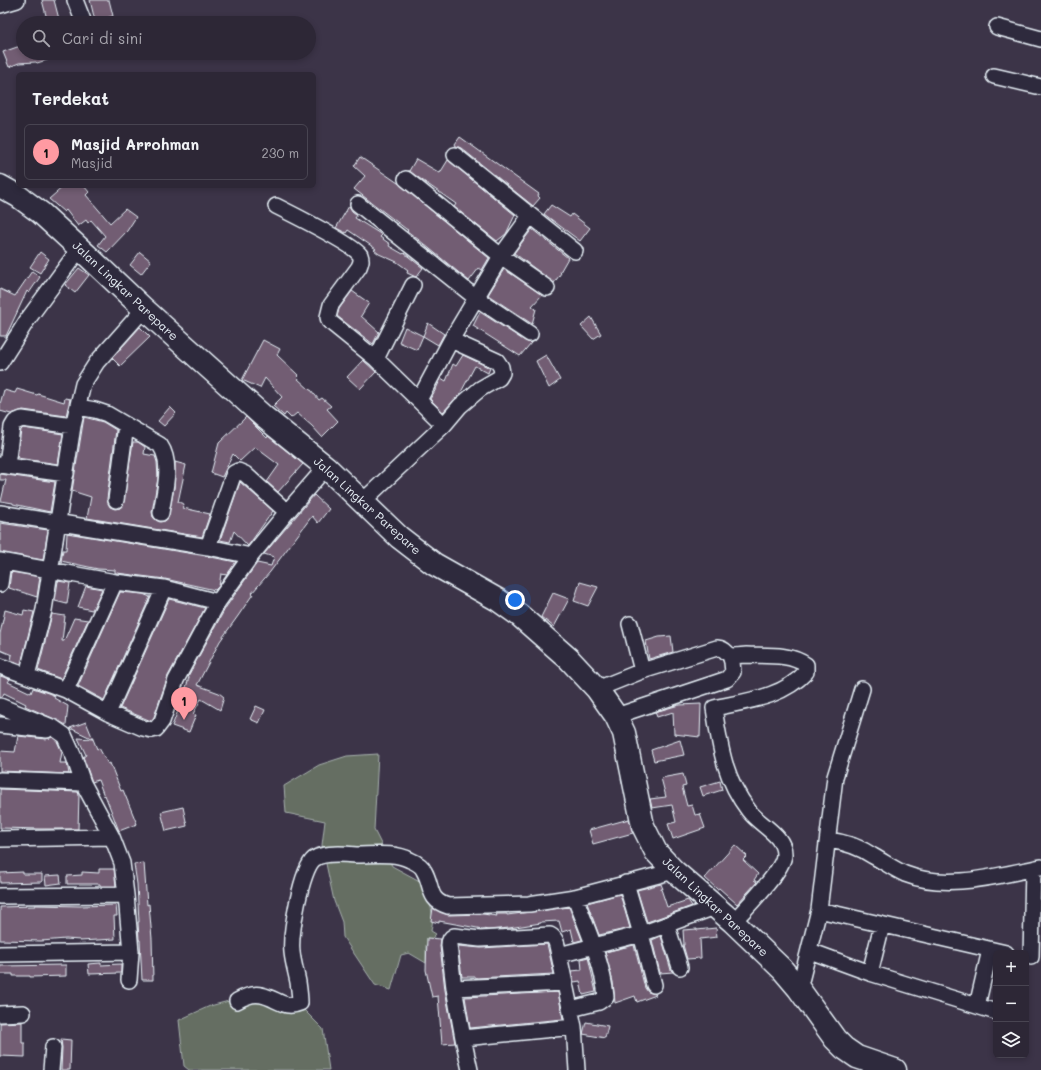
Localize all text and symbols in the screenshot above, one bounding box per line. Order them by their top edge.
search box [16,16,316,60]
icon: search [30,27,52,49]
text: Cari di sini [62,28,143,48]
text: Terdekat [32,87,109,109]
text: Masjid Arrohman [71,134,199,154]
text: 1 [43,144,49,161]
text: 230 m [262,144,299,161]
text: Masjid [71,154,112,171]
street label: Jalan Lingkar Parepare [69,237,182,343]
street label: Jalan Lingkar Parepare [311,453,425,558]
your location [505,590,525,610]
pin: 1 [171,687,197,720]
street label: Jalan Lingkar Parepare [659,853,772,959]
map controls [993,950,1029,1058]
button: + [993,950,1029,986]
button: − [993,986,1029,1022]
button: layers [993,1022,1029,1058]

